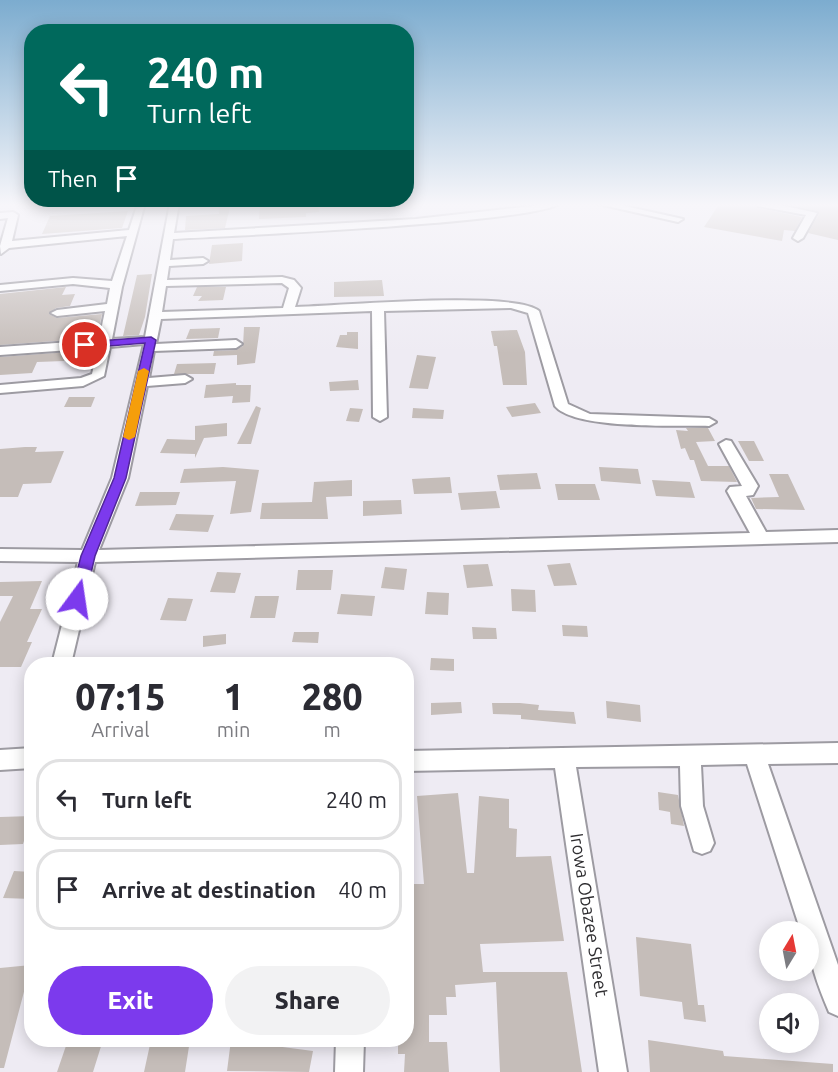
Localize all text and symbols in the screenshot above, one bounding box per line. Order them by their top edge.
icon: left [48,48,126,126]
text: 240 m [147,49,264,96]
text: Turn left [147,98,251,128]
icon: arrive [110,162,143,195]
text: Then [48,166,98,191]
pin [59,319,110,370]
icon: arrive [68,328,101,361]
position arrow [45,567,109,631]
text: 07:15 [75,676,165,717]
text: 1 [223,676,244,717]
text: 280 [302,676,363,717]
text: Arrival [91,718,150,741]
text: min [217,718,250,741]
text: m [324,718,341,741]
icon: left [51,783,84,816]
text: Turn left [102,787,192,812]
text: 240 m [326,787,387,812]
street label: Irowa Obazee Street [567,832,613,998]
icon: arrive [51,873,84,906]
text: Arrive at destination [102,877,316,902]
text: 40 m [338,877,387,902]
north arrow [759,921,819,981]
map controls [759,921,819,1053]
button: Exit [48,966,213,1035]
button: Share [225,966,390,1035]
button: sound [759,993,819,1053]

